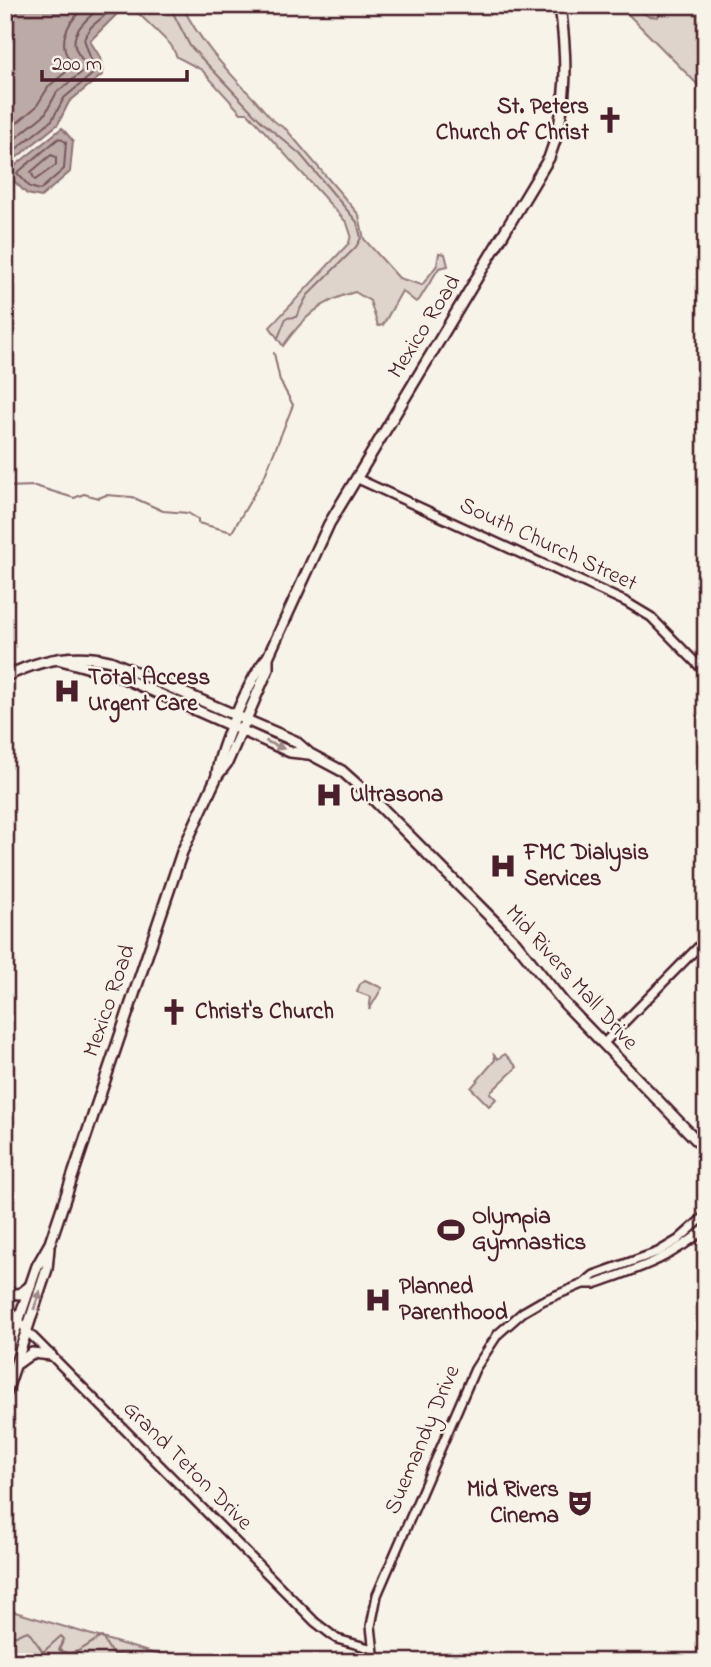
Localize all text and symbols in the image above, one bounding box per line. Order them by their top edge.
scale bar [42,38,187,82]
text: 200 m [52,50,102,80]
place label: St. Peters Church of Christ [436,91,589,150]
church icon: St. Peters Church of Christ [595,105,625,135]
street label: Mexico Road [380,269,470,385]
street label: South Church Street [454,489,643,601]
place label: Total Access Urgent Care [88,662,211,723]
hospital icon: Total Access Urgent Care [52,676,82,706]
one-way arrow [265,739,285,751]
place label: Ultrasona [350,779,443,812]
hospital icon: Ultrasona [314,780,344,810]
place label: FMC Dialysis Services [523,837,649,896]
hospital icon: FMC Dialysis Services [488,851,518,881]
street label: Mid Rivers Mall Drive [497,898,646,1059]
street label: Mexico Road [75,940,145,1062]
place label: Christ's Church [195,996,334,1029]
church icon: Christ's Church [159,997,189,1027]
place label: Olympia Gymnastics [472,1201,587,1262]
sports icon: Olympia Gymnastics [436,1215,466,1245]
place label: Planned Parenthood [399,1271,508,1330]
hospital icon: Planned Parenthood [363,1285,393,1315]
one-way arrow [33,1290,43,1311]
street label: Suemandy Drive [377,1360,471,1521]
street label: Grand Teton Drive [114,1393,260,1539]
place label: Mid Rivers Cinema [467,1474,559,1533]
theatre icon: Mid Rivers Cinema [565,1488,595,1518]

